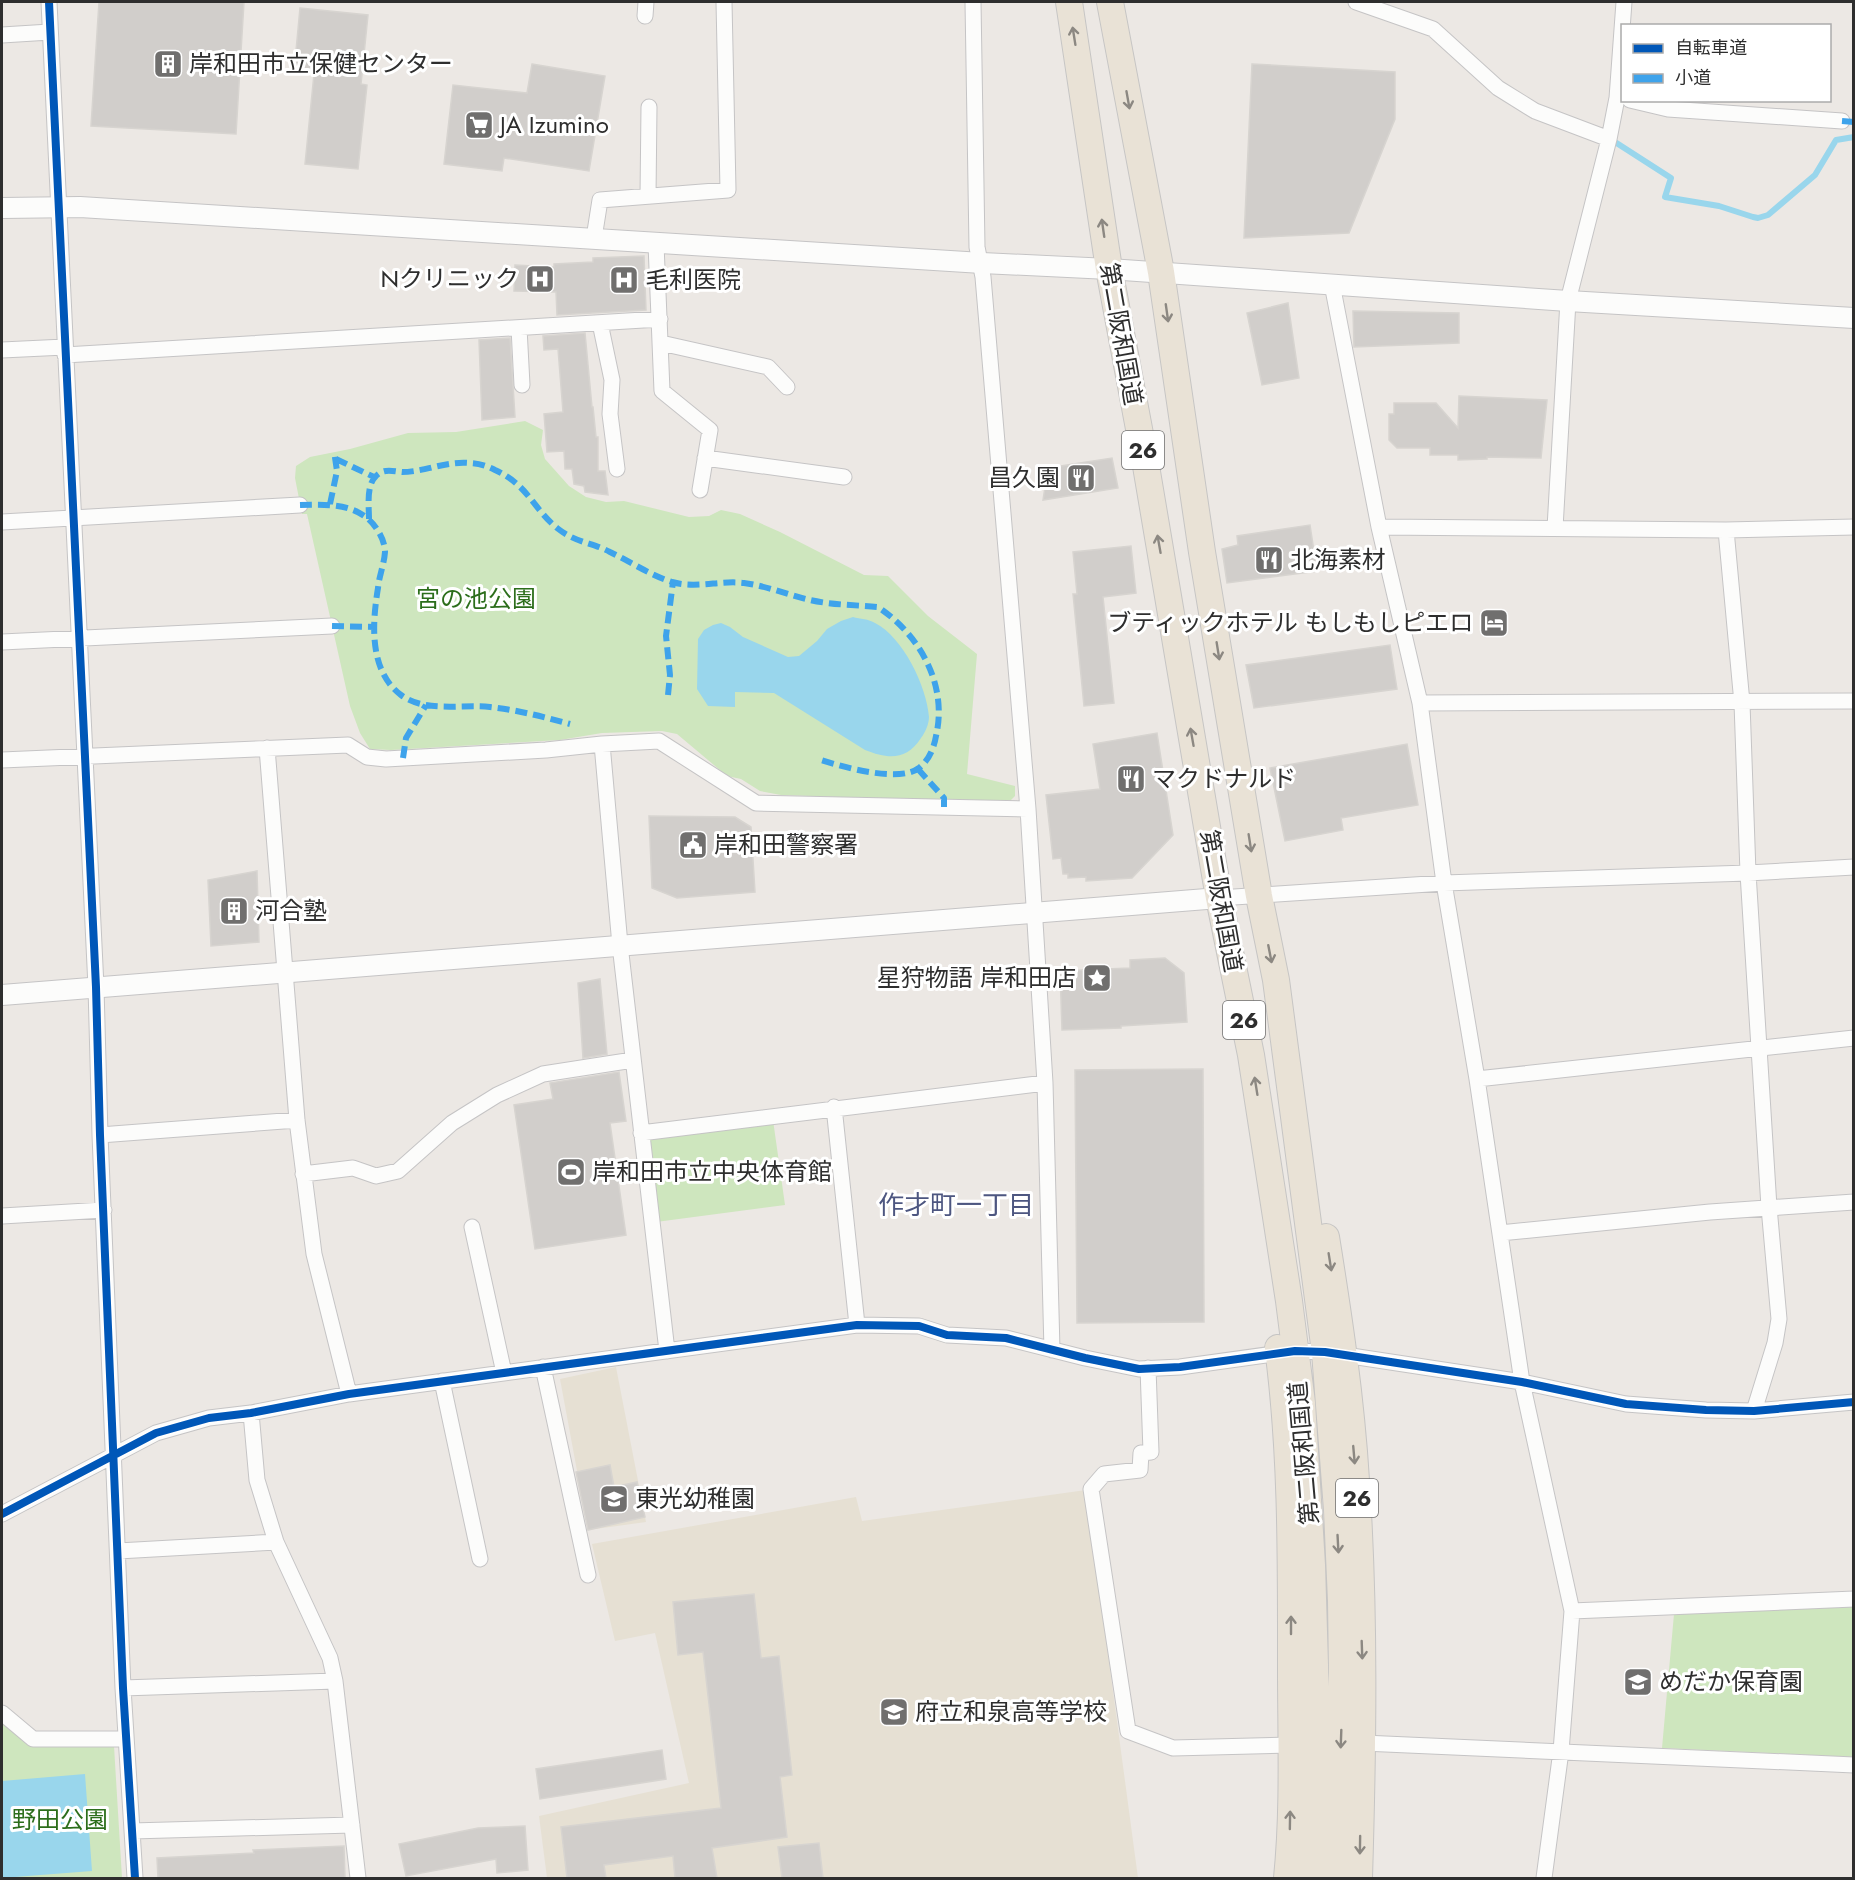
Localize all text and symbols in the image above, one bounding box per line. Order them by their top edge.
legend [1621,24,1831,102]
one-way arrow [1069,26,1080,46]
text: 自転車道 [1675,35,1747,61]
place label: 岸和田市立保健センター [189,46,453,81]
building icon: 岸和田市立保健センター [152,48,184,80]
text: 小道 [1675,65,1711,91]
one-way arrow [1123,90,1134,110]
place label: JA Izumino [497,107,609,142]
supermarket icon: JA Izumino [463,109,495,141]
one-way arrow [1097,219,1108,239]
street label: 第二阪和国道 [1092,260,1151,408]
place label: Nクリニック [380,261,519,296]
place label: 毛利医院 [645,262,741,297]
hospital icon: Nクリニック [524,263,556,295]
hospital icon: 毛利医院 [608,264,640,296]
one-way arrow [1161,302,1172,322]
road number: 26 [1122,431,1164,469]
place label: 昌久園 [988,460,1060,495]
restaurant icon: 昌久園 [1065,462,1097,494]
one-way arrow [1153,535,1164,555]
place label: 北海素材 [1290,542,1386,577]
restaurant icon: 北海素材 [1253,544,1285,576]
park label: 宮の池公園 [416,581,536,616]
place label: ブティックホテル もしもしピエロ [1107,605,1473,640]
hotel icon: ブティックホテル もしもしピエロ [1478,607,1510,639]
one-way arrow [1213,641,1224,660]
one-way arrow [1186,727,1197,747]
place label: マクドナルド [1152,761,1296,796]
restaurant icon: マクドナルド [1115,763,1147,795]
place label: 岸和田警察署 [714,827,858,862]
street label: 第二阪和国道 [1192,827,1251,975]
public building icon: 岸和田警察署 [677,829,709,861]
one-way arrow [1245,833,1256,853]
place label: 河合塾 [255,893,327,928]
building icon: 河合塾 [218,895,250,927]
one-way arrow [1265,943,1276,963]
place label: 星狩物語 岸和田店 [877,960,1076,995]
place icon: 星狩物語 岸和田店 [1081,962,1113,994]
road number: 26 [1223,1001,1265,1039]
one-way arrow [1250,1076,1261,1096]
place label: 岸和田市立中央体育館 [592,1154,832,1189]
sports icon: 岸和田市立中央体育館 [555,1156,587,1188]
district label: 作才町一丁目 [878,1186,1034,1224]
one-way arrow [1325,1252,1336,1271]
street label: 第二阪和国道 [1280,1380,1327,1526]
one-way arrow [1349,1445,1360,1465]
road number: 26 [1336,1479,1378,1517]
place label: 東光幼稚園 [635,1481,755,1516]
school or university icon: 東光幼稚園 [598,1483,630,1515]
one-way arrow [1333,1533,1344,1553]
one-way arrow [1285,1616,1297,1636]
one-way arrow [1356,1640,1368,1660]
place label: めだか保育園 [1659,1664,1803,1699]
school or university icon: めだか保育園 [1622,1666,1654,1698]
place label: 府立和泉高等学校 [915,1694,1107,1729]
school or university icon: 府立和泉高等学校 [878,1696,910,1728]
one-way arrow [1335,1728,1347,1748]
park label: 野田公園 [12,1802,108,1837]
one-way arrow [1284,1811,1296,1831]
one-way arrow [1355,1835,1366,1855]

